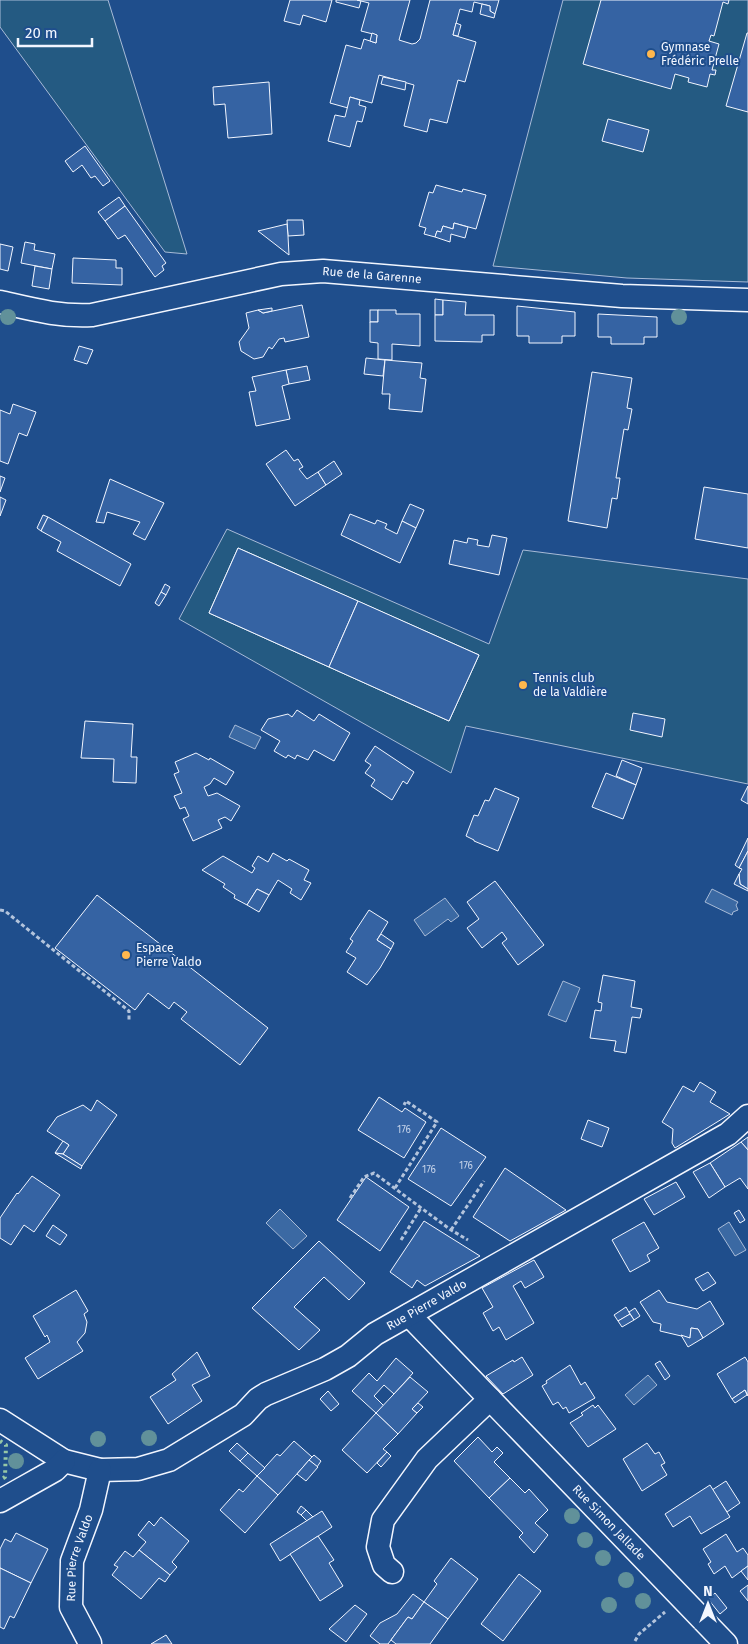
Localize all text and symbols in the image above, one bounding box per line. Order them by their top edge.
scale bar [18,15,91,47]
text: 20 m [25,24,58,42]
place label: Gymnase Frédéric Prelle [661,40,739,68]
marker: Gymnase Frédéric Prelle [645,48,657,60]
street label: Rue de la Garenne [322,264,422,286]
place label: Tennis club de la Valdière [533,671,607,699]
marker: Tennis club de la Valdière [517,679,529,691]
place label: Espace Pierre Valdo [136,941,202,969]
marker: Espace Pierre Valdo [120,949,132,961]
house number: 176 [397,1124,411,1136]
house number: 176 [459,1160,473,1172]
house number: 176 [422,1164,436,1176]
street label: Rue Pierre Valdo [384,1277,469,1333]
street label: Rue Simon Jallade [570,1482,648,1563]
street label: Rue Pierre Valdo [64,1512,96,1602]
north arrow [683,1579,733,1629]
text: N [703,1583,713,1600]

